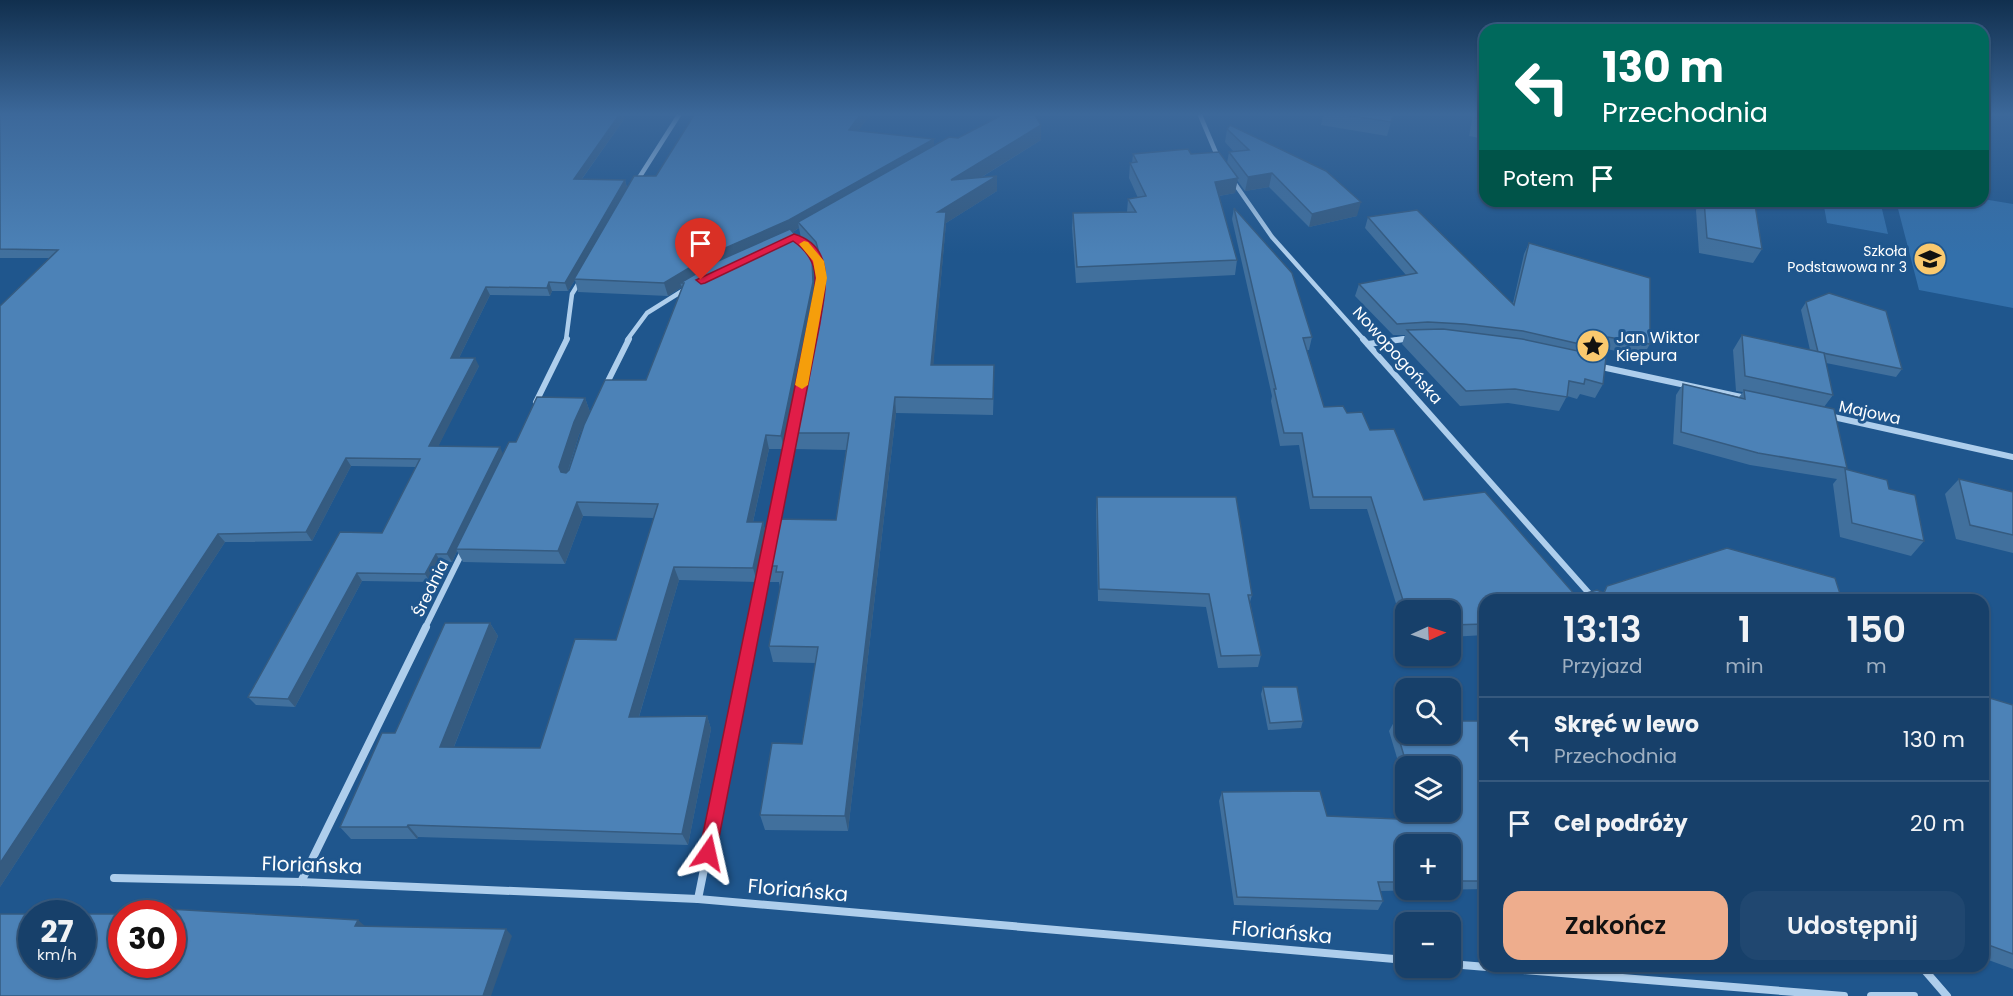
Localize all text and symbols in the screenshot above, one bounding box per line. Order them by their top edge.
text: 130 m [1602,38,1724,97]
icon: left [1503,48,1581,126]
text: Przechodnia [1602,94,1768,131]
icon: arrive [1586,162,1619,195]
text: Potem [1503,163,1574,194]
pin [675,218,726,280]
icon: arrive [684,227,717,260]
place label: Szkoła Podstawowa nr 3 [1787,241,1907,277]
school or university icon: Szkoła Podstawowa nr 3 [1912,241,1948,277]
street label: Nowopogońska [1347,301,1448,409]
place label: Jan Wiktor Kiepura [1616,326,1700,367]
place icon: Jan Wiktor Kiepura [1575,328,1611,364]
street label: Majowa [1837,395,1903,430]
street label: Średnia [407,556,454,621]
north arrow [1395,600,1461,666]
map controls [1395,600,1461,978]
text: 13:13 [1563,604,1642,655]
text: 1 [1738,604,1751,655]
text: 150 [1847,604,1906,655]
text: Przyjazd [1562,652,1642,680]
text: min [1725,652,1764,680]
text: m [1866,652,1887,680]
button: search [1395,678,1461,744]
text: Skręć w lewo [1554,709,1699,740]
icon: left [1503,723,1536,756]
text: 130 m [1903,724,1965,755]
text: Przechodnia [1554,742,1677,770]
button: layers [1395,756,1461,822]
icon: arrive [1503,807,1536,840]
text: Cel podróży [1554,808,1688,839]
text: 20 m [1910,808,1965,839]
position arrow [676,821,740,885]
button: + [1395,834,1461,900]
street label: Floriańska [261,849,363,881]
street label: Floriańska [747,872,849,908]
button: Zakończ [1503,891,1728,960]
button: Udostępnij [1740,891,1965,960]
speed limit sign: 30 [108,900,186,978]
text: 27 [40,910,74,953]
button: − [1395,912,1461,978]
street label: Floriańska [1231,914,1333,950]
text: km/h [37,944,77,965]

